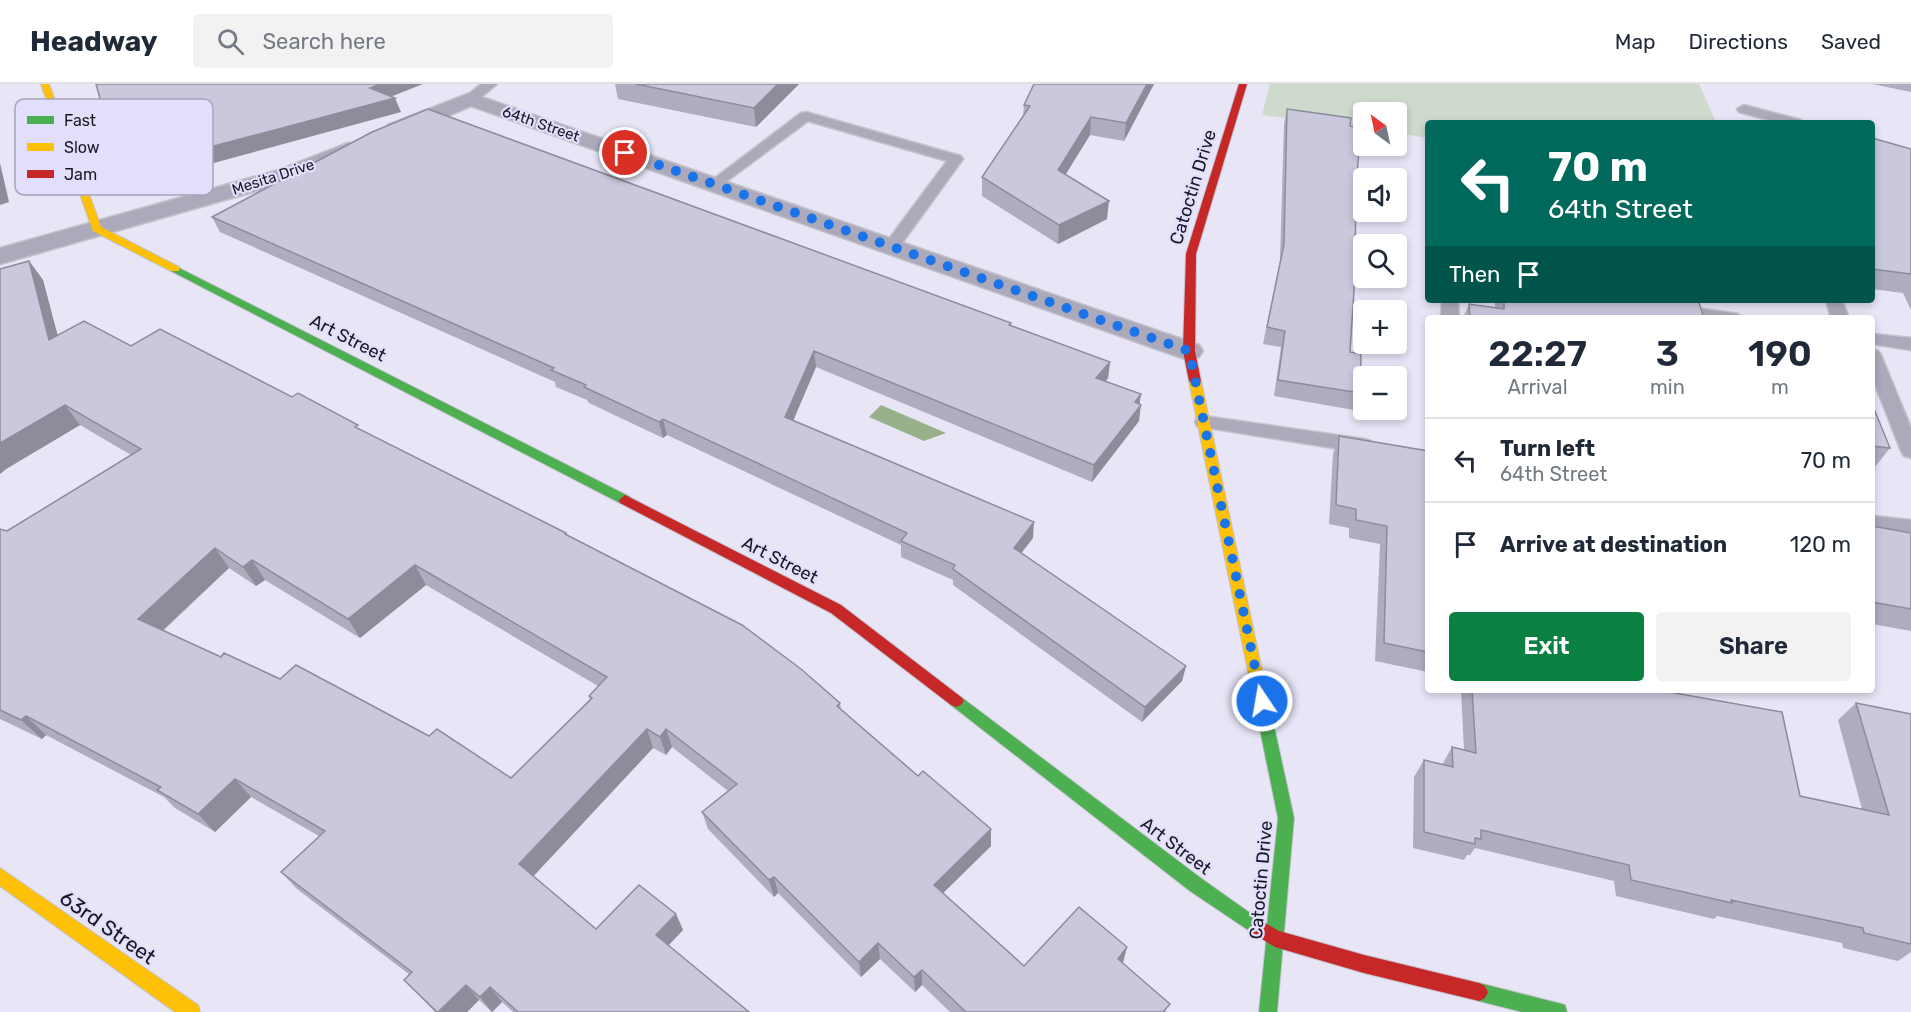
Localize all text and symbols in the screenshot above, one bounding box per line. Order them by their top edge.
search box [193,14,613,68]
text: Headway [30,25,157,58]
icon: search [214,25,247,58]
text: Search here [262,28,386,55]
text: Map [1615,29,1656,54]
text: Directions [1689,29,1788,54]
text: Saved [1821,29,1881,54]
legend [15,99,213,195]
street label: 64th Street [500,102,582,146]
north arrow [1353,102,1407,156]
map controls [1353,102,1407,420]
text: Fast [64,111,96,130]
pin [599,127,650,178]
street label: Catoctin Drive [1165,127,1221,247]
icon: arrive [608,136,641,169]
text: Slow [64,138,100,157]
text: 70 m [1548,142,1648,192]
icon: left [1449,144,1527,222]
street label: Mesita Drive [230,155,316,199]
text: Jam [64,165,97,184]
button: sound [1353,168,1407,222]
text: 64th Street [1548,193,1693,225]
button: search [1353,234,1407,288]
icon: arrive [1512,258,1545,291]
text: Then [1449,261,1500,288]
button: + [1353,300,1407,354]
street label: Art Street [306,309,390,367]
text: 22:27 [1488,332,1587,375]
text: 3 [1656,332,1679,375]
text: 190 [1748,332,1812,375]
button: − [1353,366,1407,420]
text: Arrival [1508,375,1568,399]
text: min [1650,375,1685,399]
text: m [1771,375,1789,399]
text: Turn left [1500,435,1595,462]
icon: left [1449,444,1482,477]
text: 70 m [1801,447,1851,474]
text: 64th Street [1500,462,1607,486]
icon: arrive [1449,528,1482,561]
street label: Art Street [738,531,822,589]
text: Arrive at destination [1500,531,1727,558]
text: 120 m [1790,531,1851,558]
button: Exit [1449,612,1644,681]
button: Share [1656,612,1851,681]
position arrow [1230,669,1294,733]
street label: Art Street [1136,812,1216,880]
street label: Catoctin Drive [1245,820,1277,940]
street label: 63rd Street [55,885,161,969]

